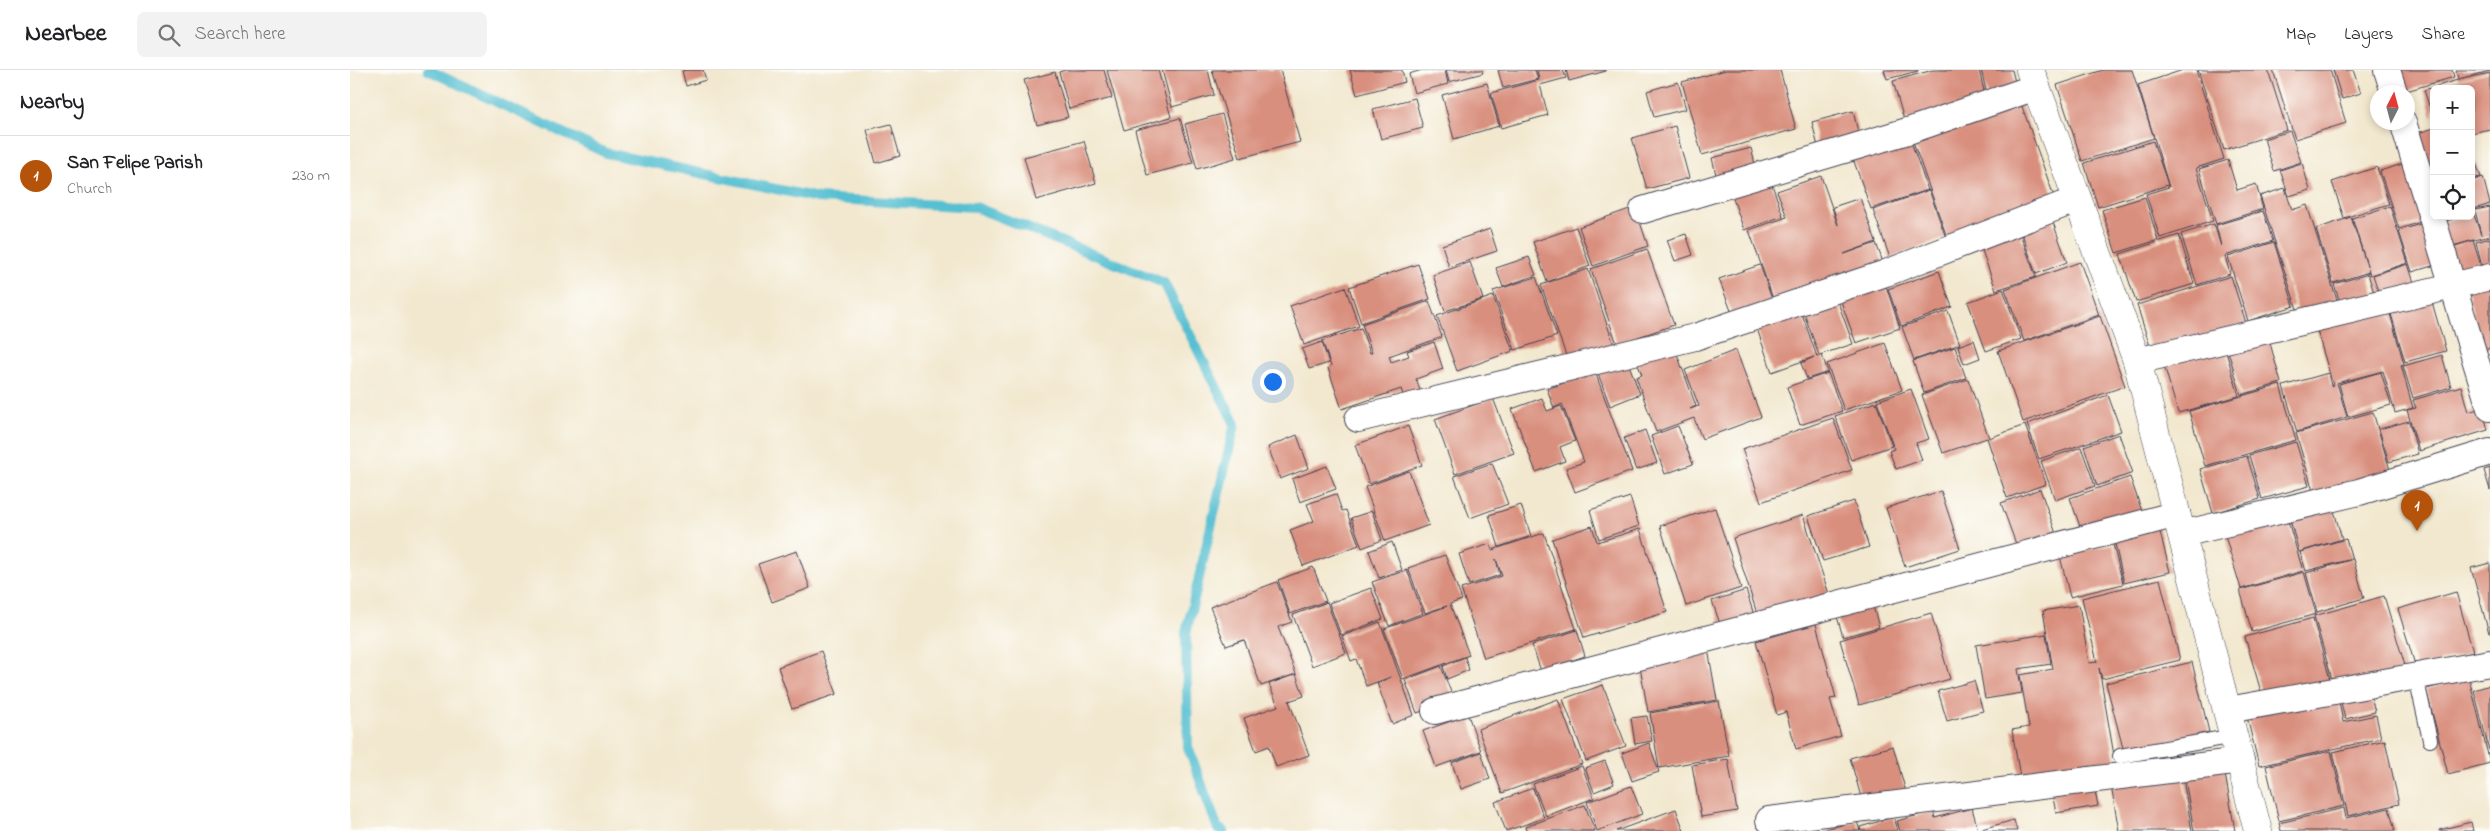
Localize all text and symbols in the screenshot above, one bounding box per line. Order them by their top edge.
search box [137,12,487,57]
text: Nearbee [25,17,107,52]
icon: search [155,21,183,49]
text: Search here [195,21,286,48]
text: Map [2286,22,2316,48]
text: Layers [2344,22,2394,48]
text: Share [2422,22,2465,48]
north arrow [2370,85,2415,130]
map controls [2430,85,2475,220]
button: + [2430,85,2475,130]
text: Nearby [20,88,84,118]
button: − [2430,130,2475,175]
text: San Felipe Parish [67,150,203,177]
text: 1 [33,164,39,188]
text: 230 m [292,164,330,188]
button: locate [2430,175,2475,220]
text: Church [67,177,112,201]
your location [1260,369,1286,395]
pin: 1 [2401,490,2433,531]

